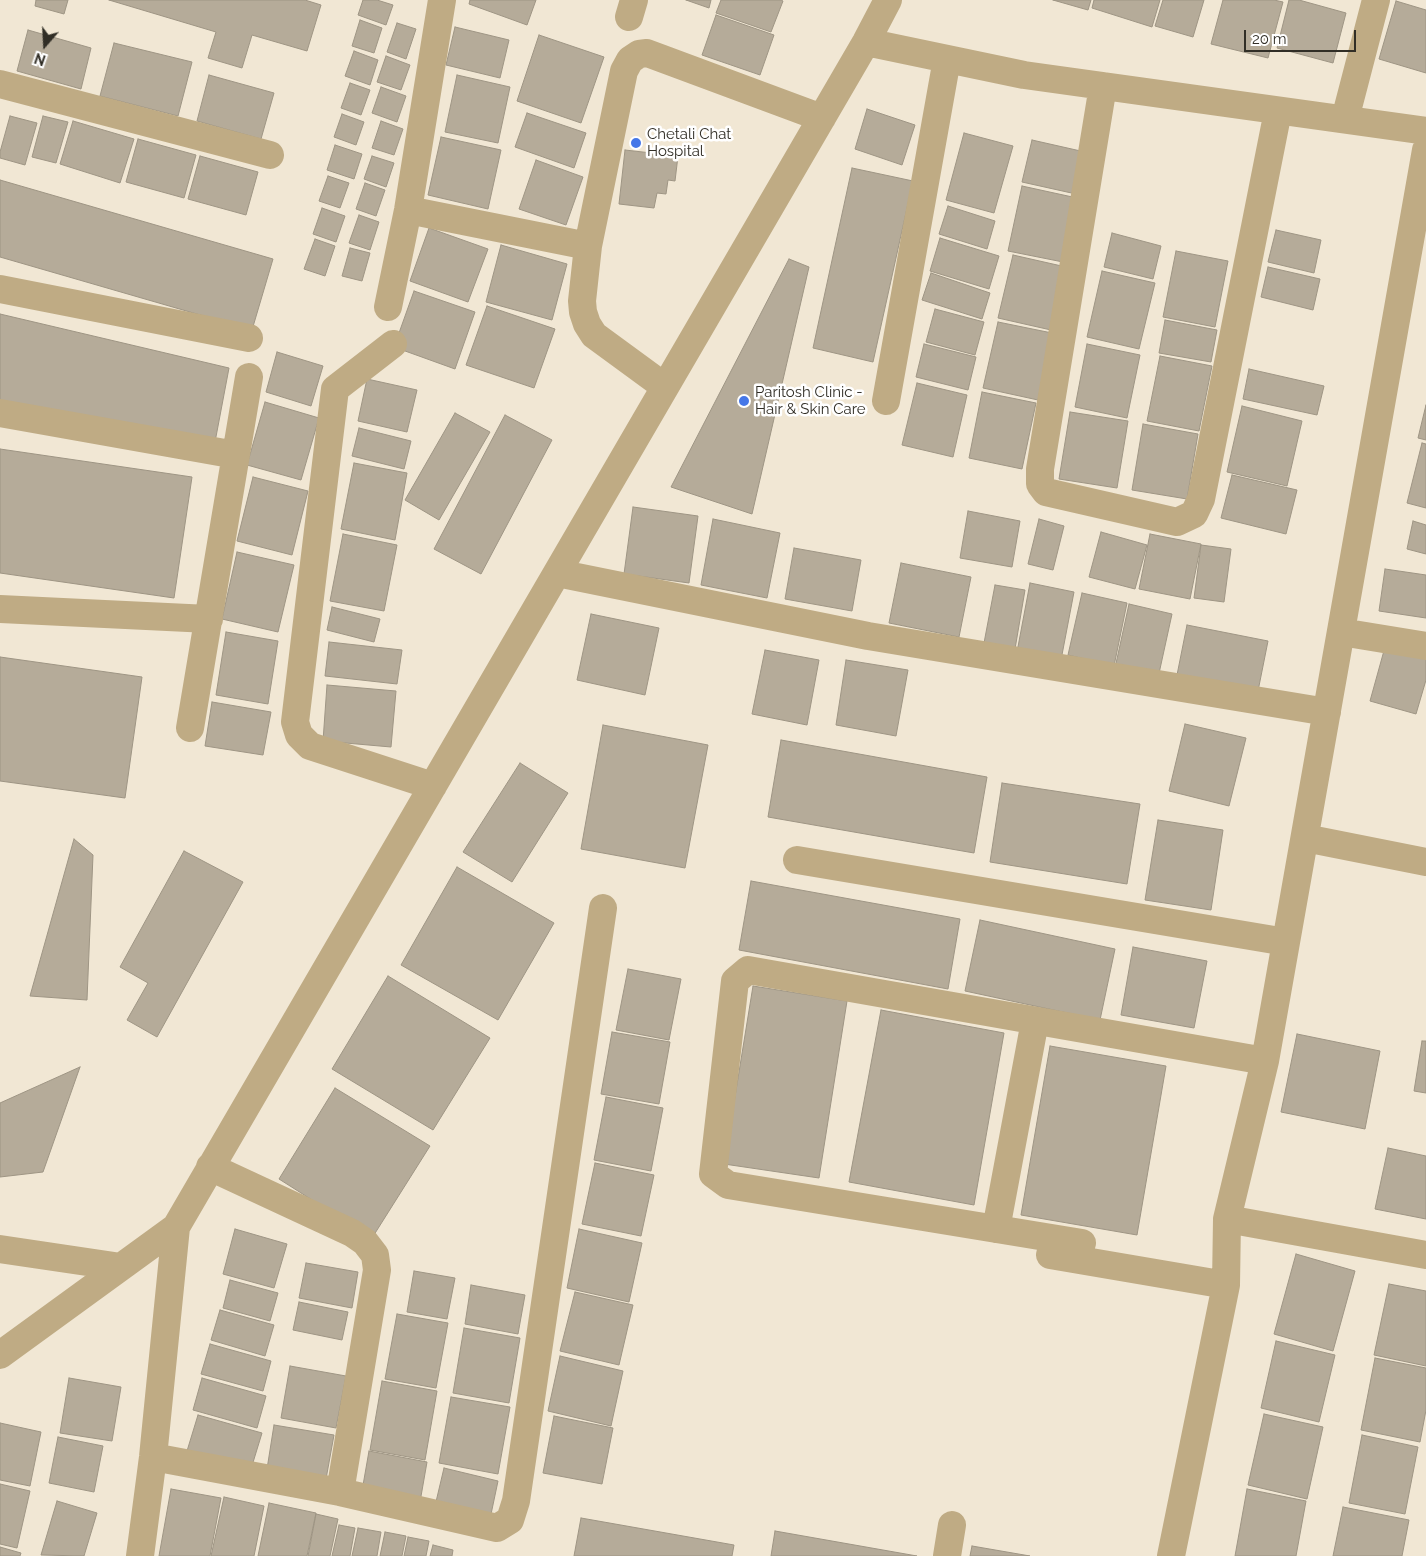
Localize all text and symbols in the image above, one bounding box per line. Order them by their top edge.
north arrow [20,20,70,70]
scale bar [1246,20,1358,52]
text: 20 m [1252,30,1287,48]
text: N [32,50,48,68]
place label: Chetali Chat Hospital [647,125,731,160]
marker: Chetali Chat Hospital [629,136,643,150]
place label: Paritosh Clinic - Hair & Skin Care [755,383,866,418]
marker: Paritosh Clinic - Hair & Skin Care [737,394,751,408]

